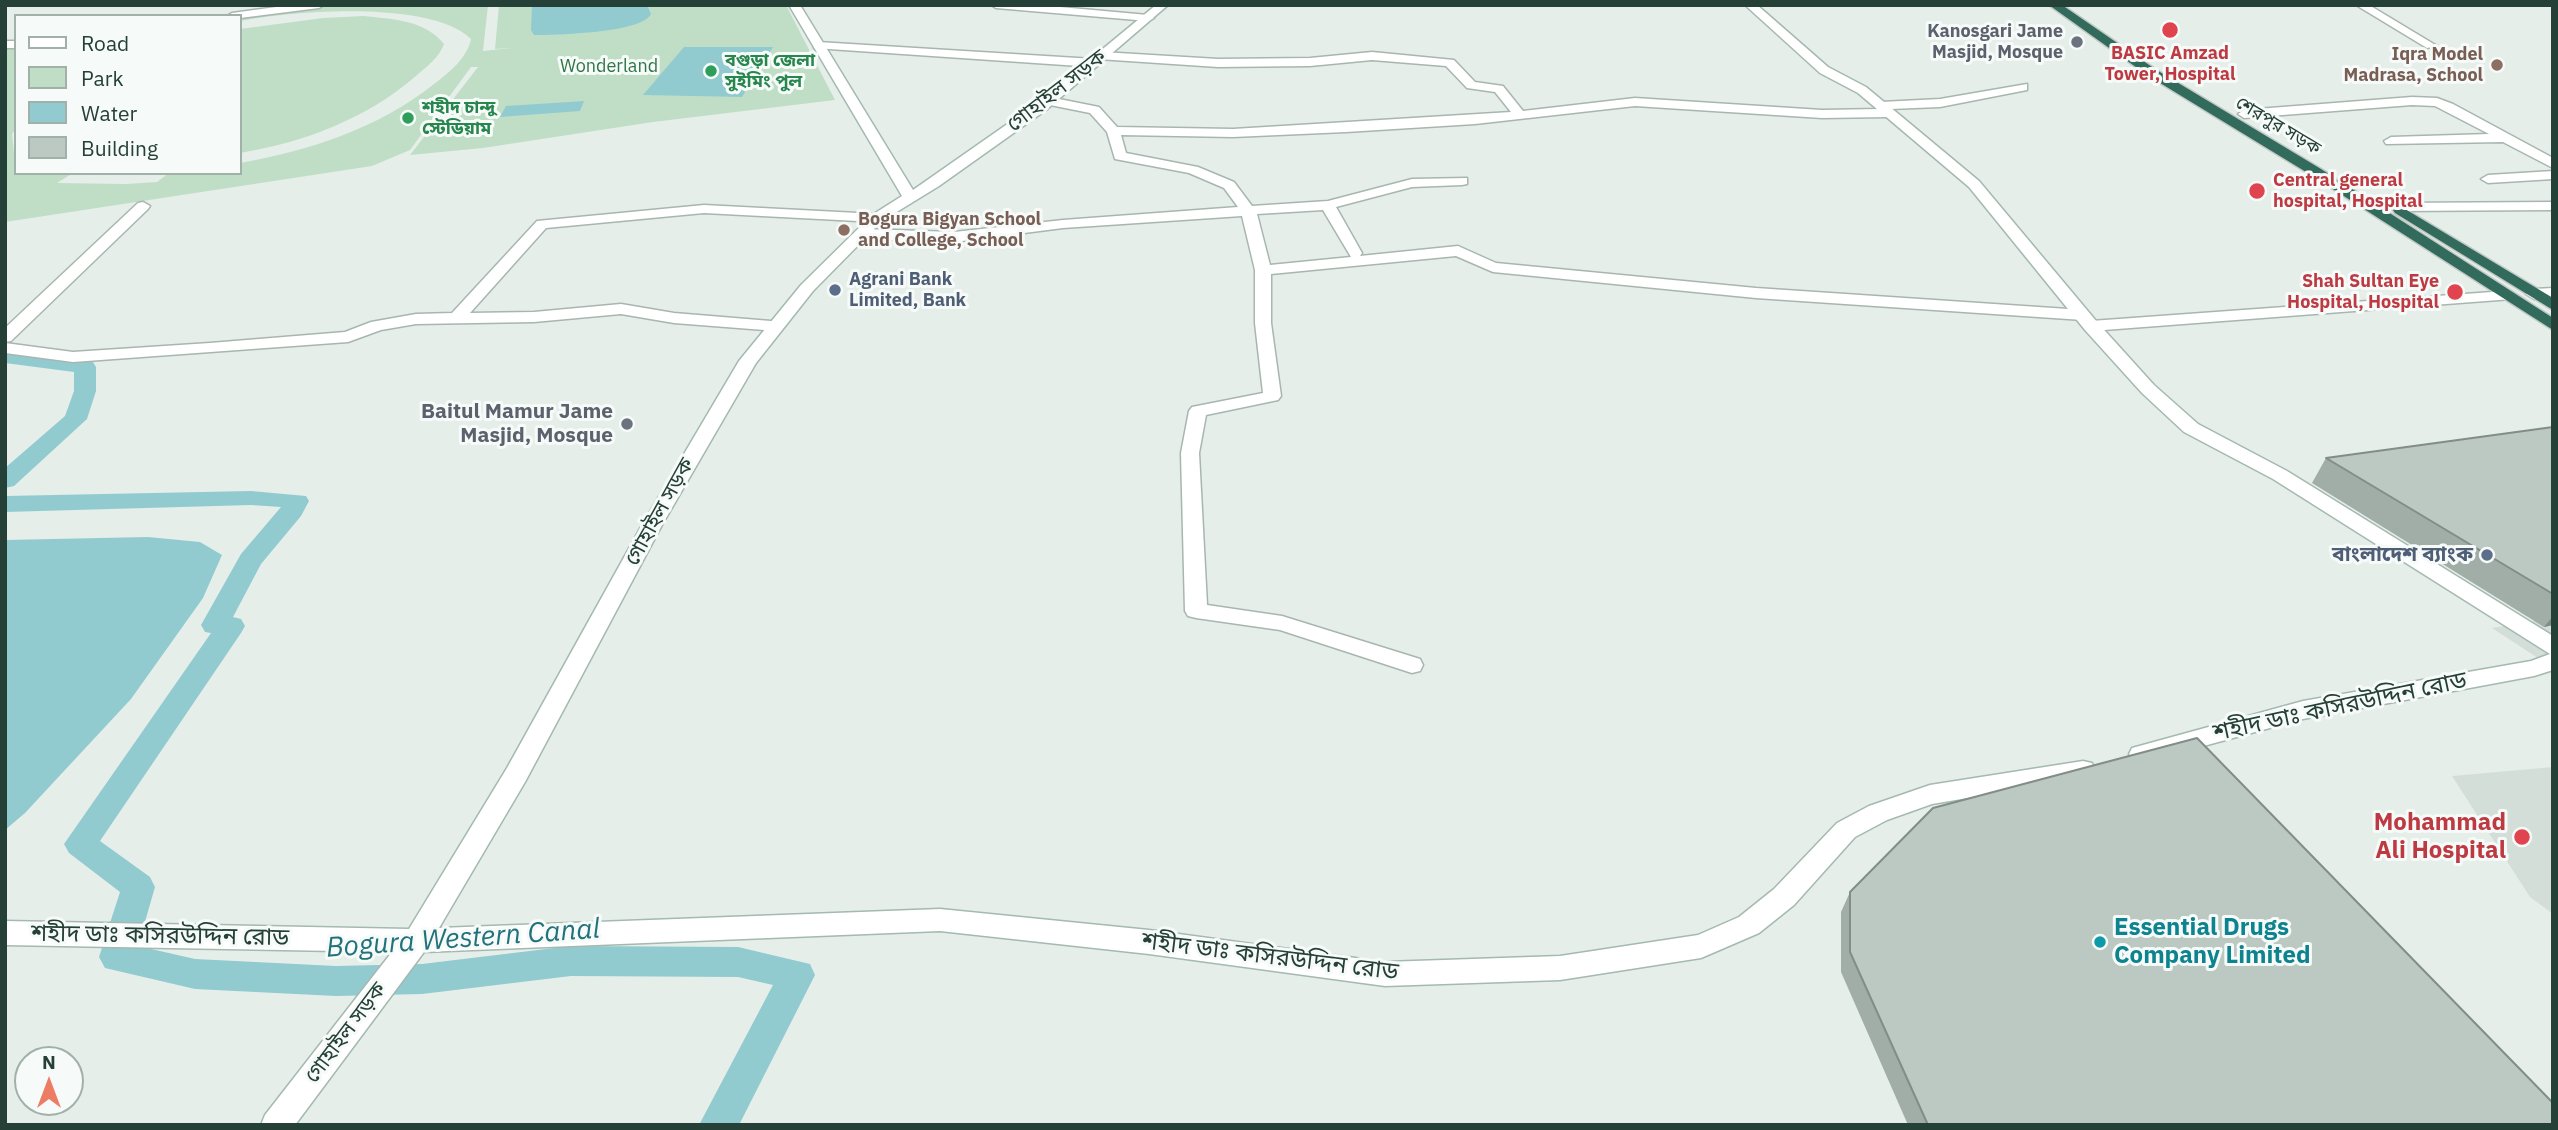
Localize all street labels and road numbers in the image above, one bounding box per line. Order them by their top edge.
street label: গোহাইল সড়ক [1002,44,1112,138]
street label: শেরপুর সড়ক [2232,92,2324,160]
street label: গোহাইল সড়ক [620,454,700,570]
street label: শহীদ ডাঃ কসিরউদ্দিন রোড [2211,666,2469,748]
street label: শহীদ ডাঃ কসিরউদ্দিন রোড [31,919,289,953]
street label: শহীদ ডাঃ কসিরউদ্দিন রোড [1140,927,1400,987]
street label: গোহাইল সড়ক [300,978,392,1088]

